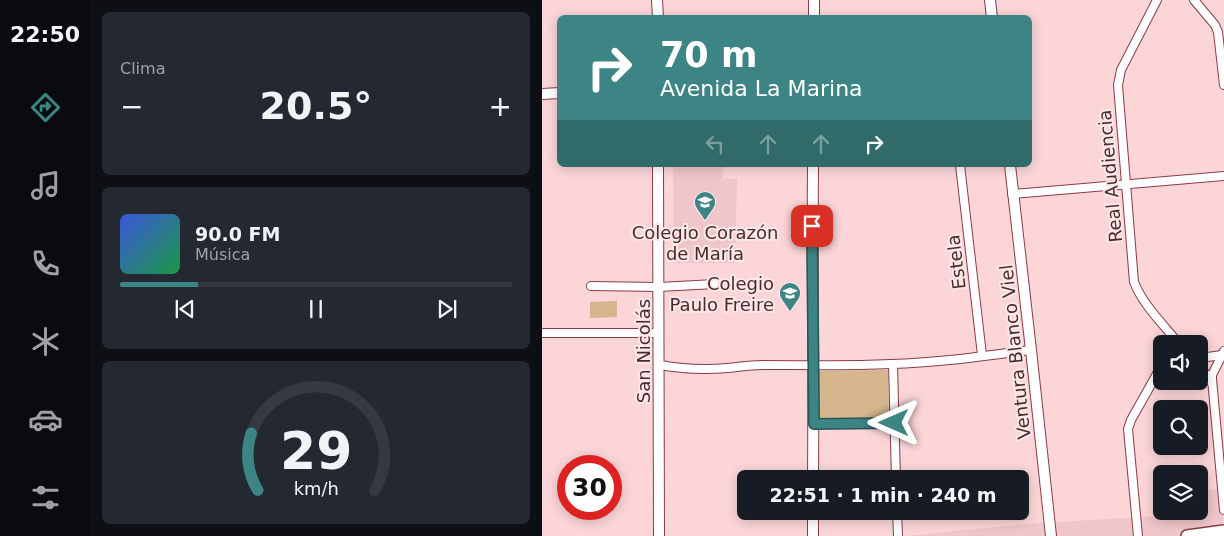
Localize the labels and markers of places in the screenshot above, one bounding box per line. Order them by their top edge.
school or university icon: Colegio Corazón de María [693,190,717,221]
pin [791,205,833,247]
place label: Colegio Corazón de María [632,222,778,264]
place label: Colegio Paulo Freire [670,273,774,315]
school or university icon: Colegio Paulo Freire [778,281,802,312]

